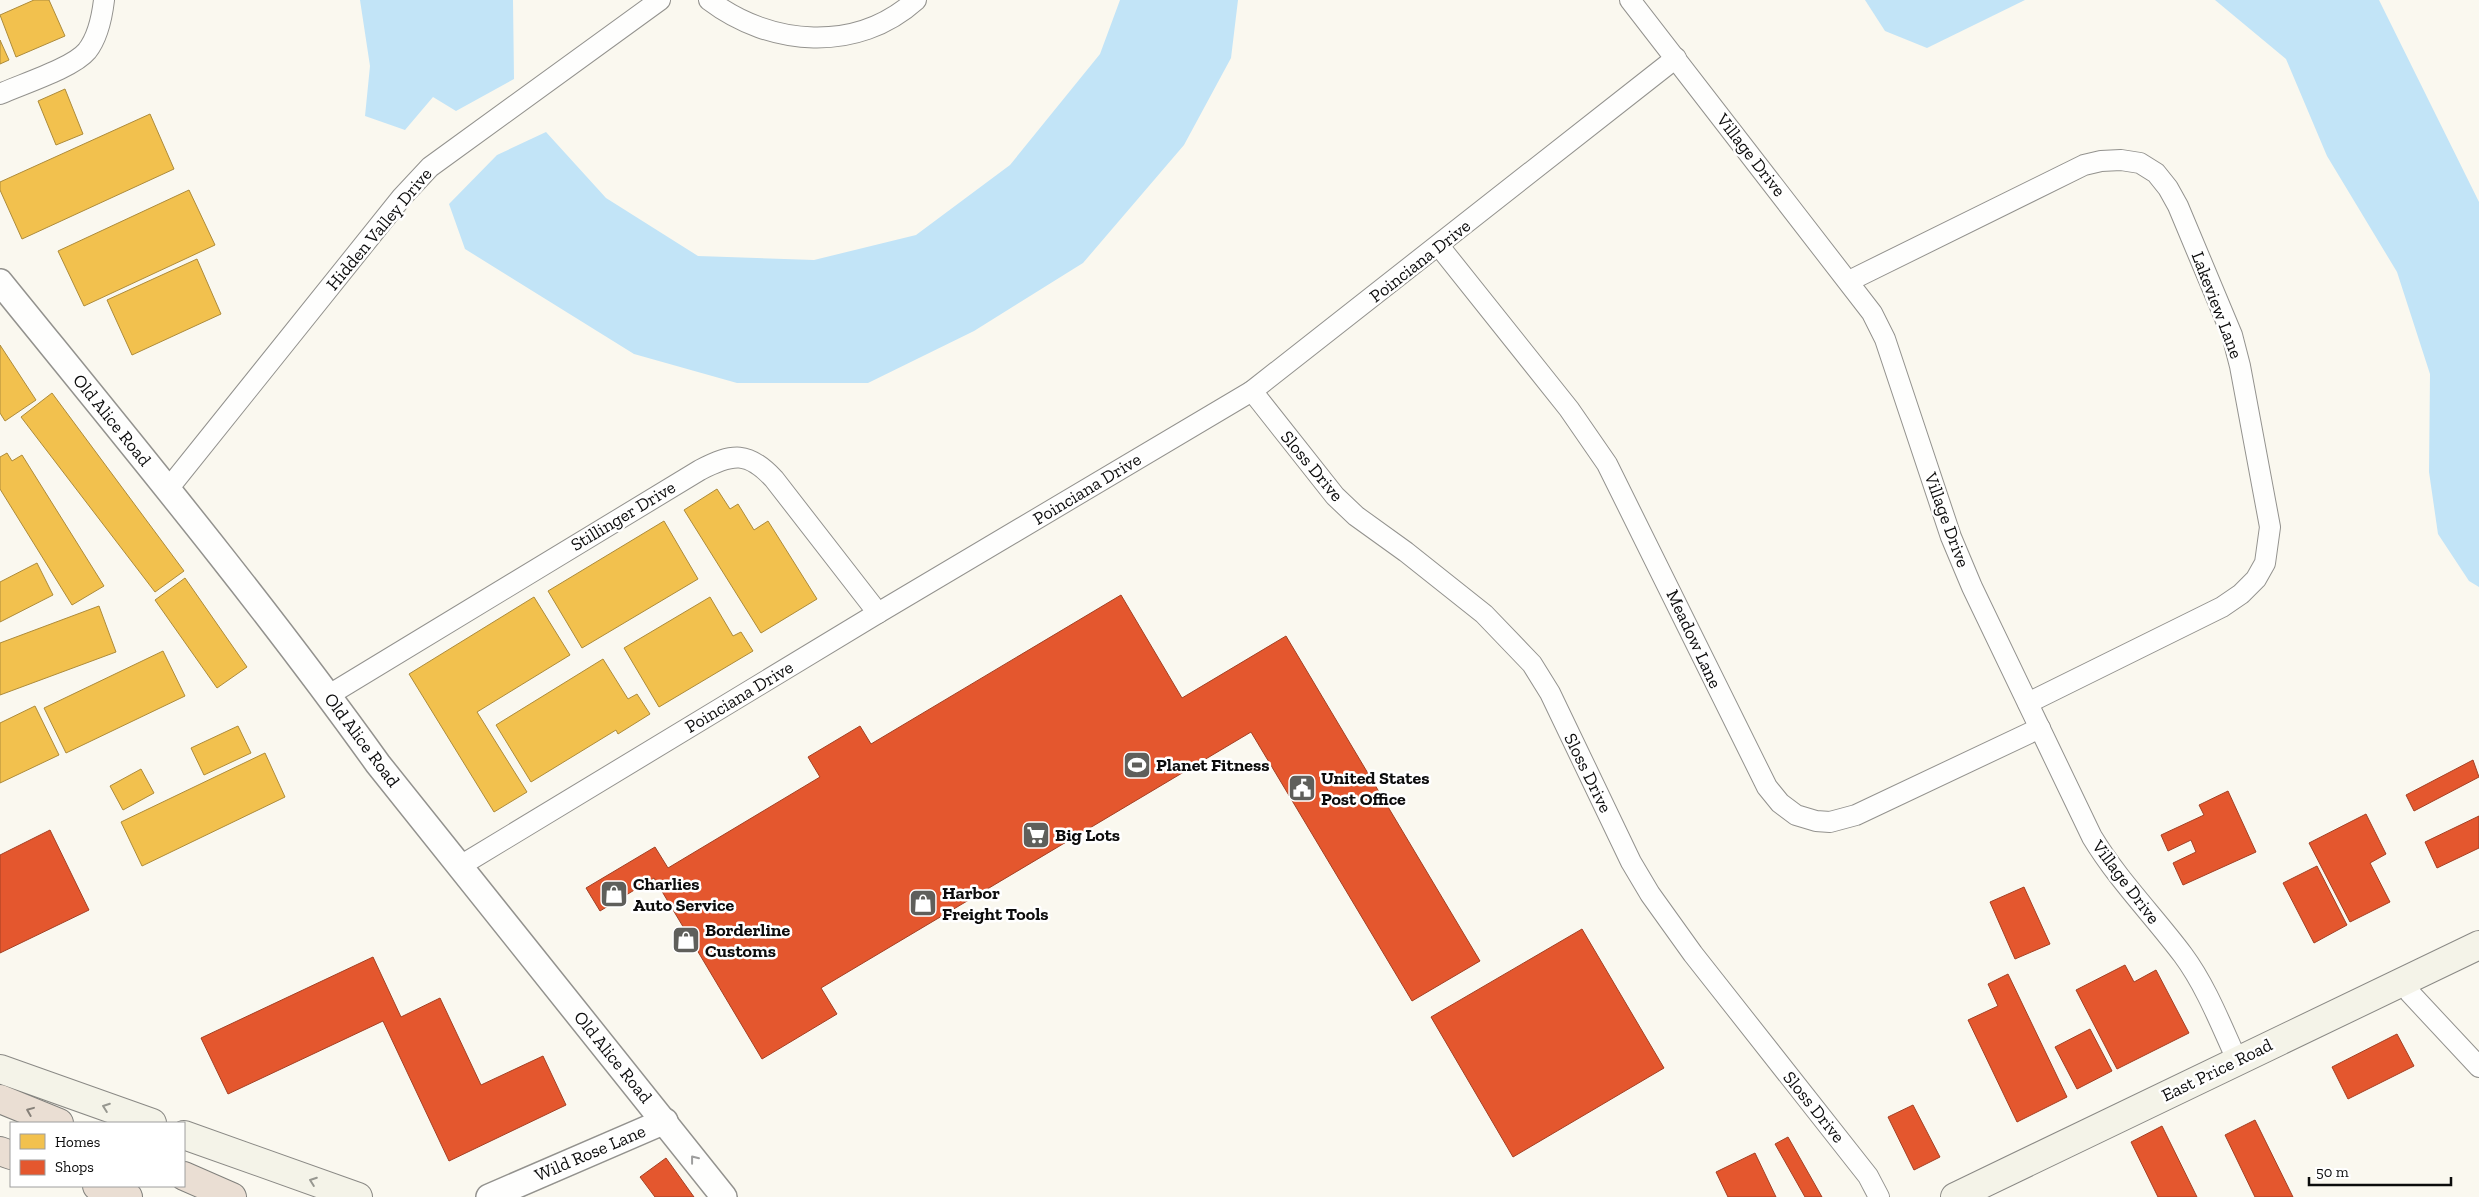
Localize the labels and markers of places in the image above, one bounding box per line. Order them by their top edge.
sports icon: Planet Fitness [1122,750,1152,780]
place label: Planet Fitness [1156,754,1270,776]
place label: United States Post Office [1321,767,1429,810]
public building icon: United States Post Office [1287,773,1317,803]
supermarket icon: Big Lots [1021,820,1051,850]
place label: Big Lots [1055,824,1120,846]
place label: Charlies Auto Service [633,873,735,916]
shop icon: Charlies Auto Service [599,879,629,909]
place label: Harbor Freight Tools [942,882,1049,925]
shop icon: Harbor Freight Tools [908,888,938,918]
place label: Borderline Customs [705,919,790,962]
shop icon: Borderline Customs [671,925,701,955]

